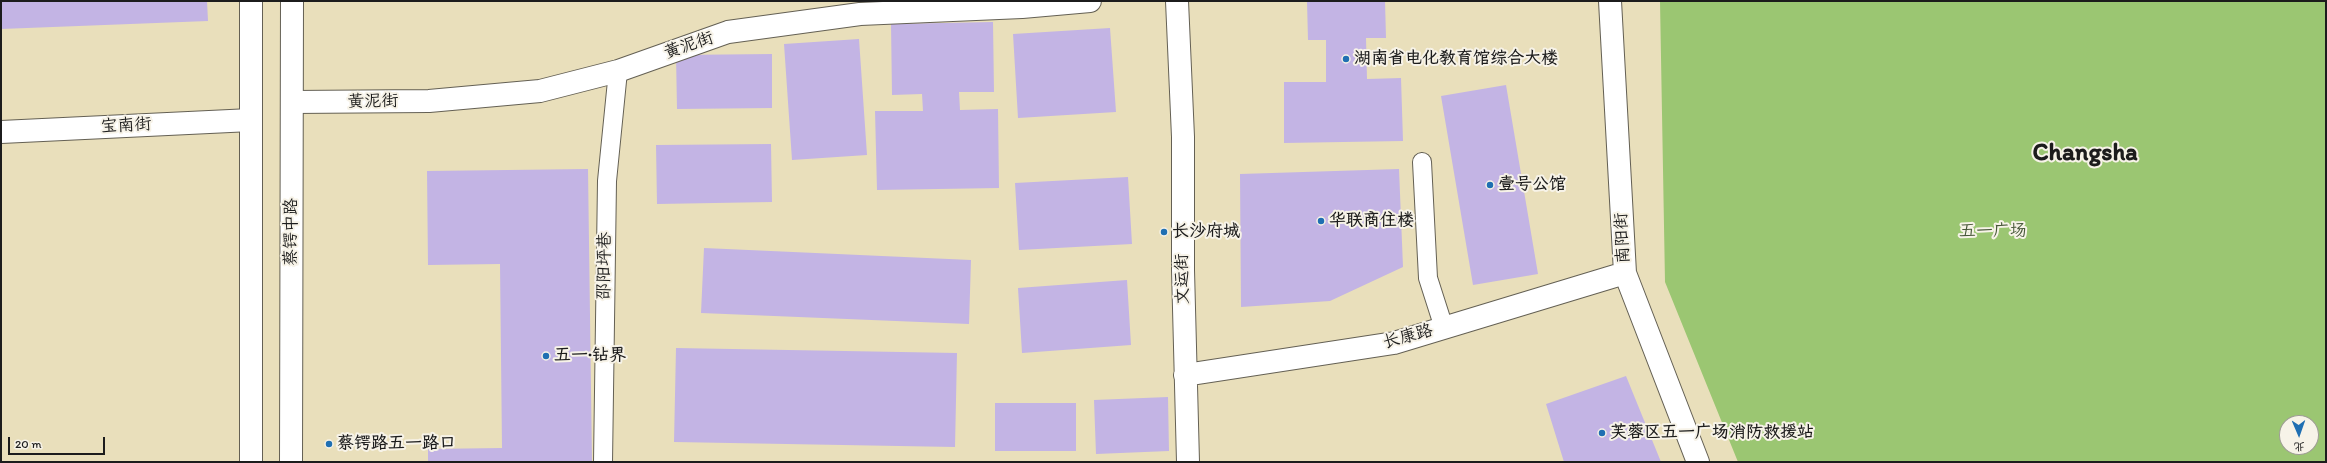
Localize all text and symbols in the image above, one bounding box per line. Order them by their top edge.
street label: 黄泥街 [662,28,716,64]
place label: 湖南省电化教育馆综合大楼 [1354,49,1558,69]
marker: 湖南省电化教育馆综合大楼 [1341,54,1351,64]
street label: 黄泥街 [347,91,399,113]
street label: 宝南街 [100,114,152,138]
district label: Changsha [2033,139,2137,169]
place label: 壹号公馆 [1498,175,1566,195]
marker: 壹号公馆 [1485,180,1495,190]
street label: 蔡锷中路 [282,198,302,266]
place label: 华联商住楼 [1329,211,1414,231]
street label: 南阳街 [1611,212,1635,264]
marker: 华联商住楼 [1316,216,1326,226]
place label: 长沙府城 [1172,222,1240,242]
park label: 五一广场 [1959,222,2027,242]
marker: 长沙府城 [1159,227,1169,237]
street label: 邵阳坪巷 [594,232,616,300]
street label: 文运街 [1172,253,1194,305]
street label: 长康路 [1381,321,1435,353]
place label: 五一·钻界 [554,346,626,366]
marker: 五一·钻界 [541,351,551,361]
north arrow [2279,415,2319,455]
place label: 芙蓉区五一广场消防救援站 [1610,423,1814,443]
marker: 芙蓉区五一广场消防救援站 [1597,428,1607,438]
scale bar [10,429,107,455]
place label: 蔡锷路五一路口 [337,434,456,454]
text: 20 m [15,437,42,451]
marker: 蔡锷路五一路口 [324,439,334,449]
text: 北 [2294,440,2305,453]

